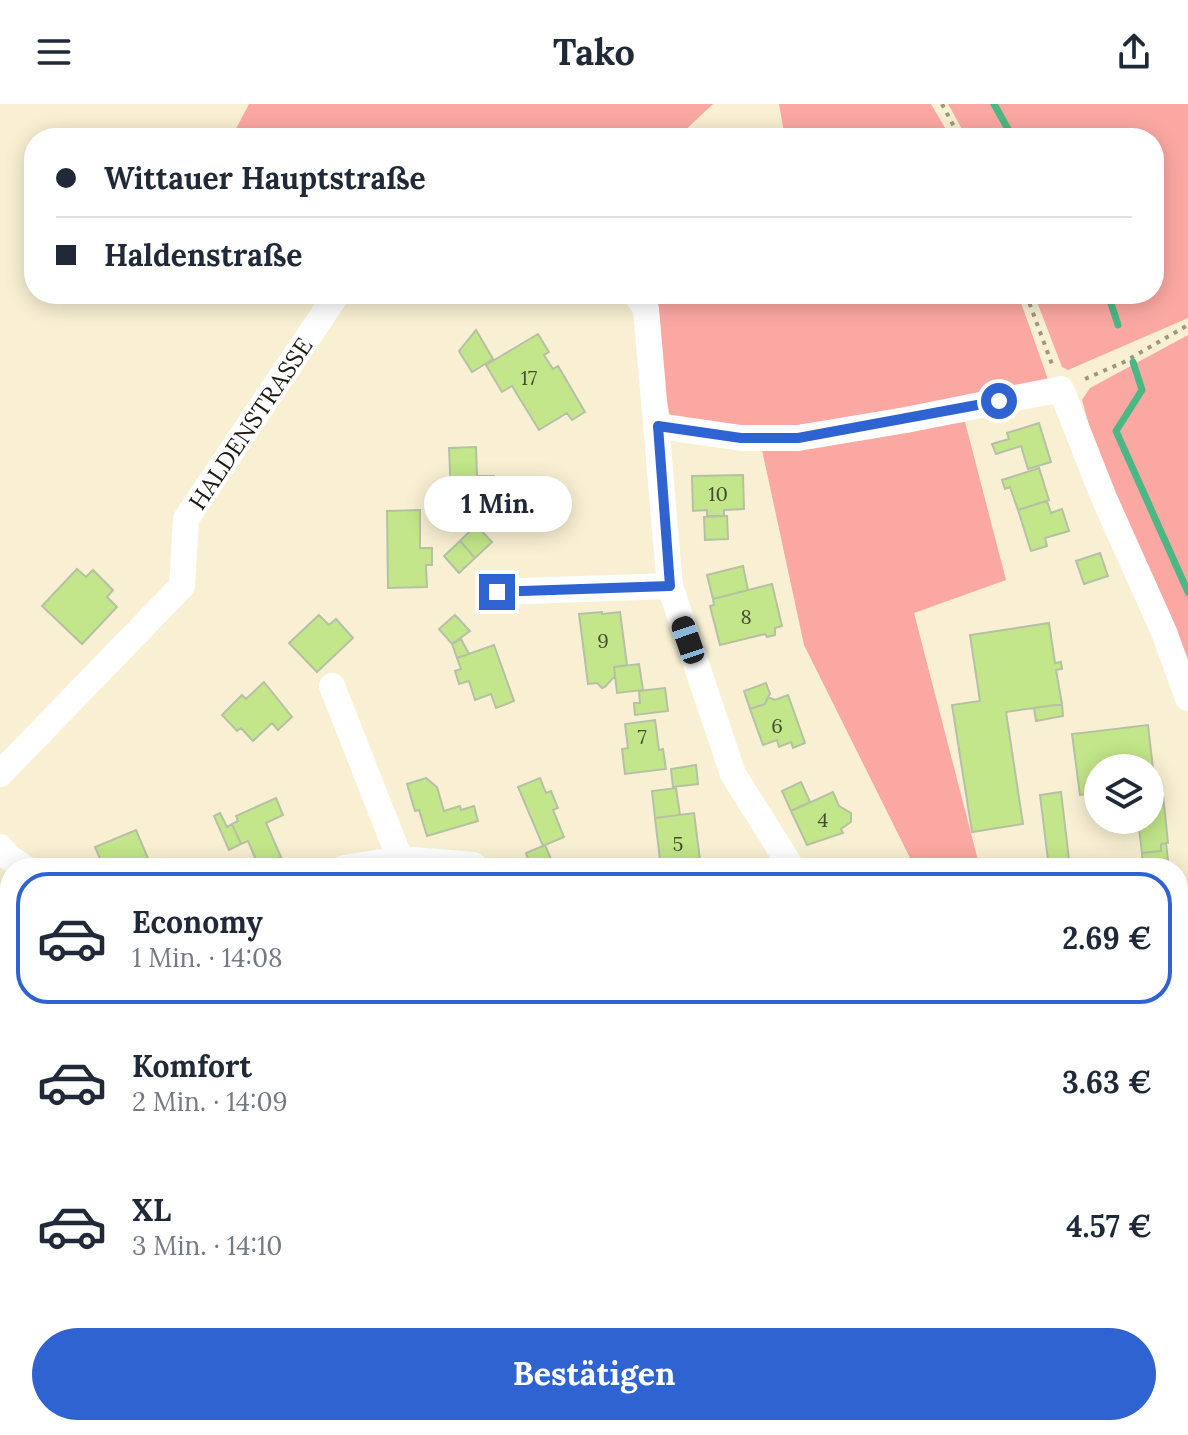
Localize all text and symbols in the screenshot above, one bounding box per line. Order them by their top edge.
text: Tako [553,29,635,75]
icon: menu [32,30,76,74]
icon: share [1112,30,1156,74]
text: Wittauer Hauptstraße [104,159,426,197]
text: Haldenstraße [104,236,302,274]
street label: HALDENSTRASSE [181,331,319,515]
house number: 17 [521,365,537,390]
route start [981,383,1017,419]
callout: 1 Min. [423,476,571,532]
house number: 10 [708,481,728,506]
text: 1 Min. [461,487,535,520]
route end [479,574,515,610]
house number: 8 [740,604,752,629]
car [669,613,707,667]
house number: 9 [597,628,609,653]
house number: 6 [771,713,783,738]
house number: 7 [637,724,647,749]
map controls [1084,754,1164,834]
button: layers [1084,754,1164,834]
house number: 4 [818,807,829,832]
house number: 5 [673,831,683,856]
icon: car [36,902,108,974]
text: Economy [132,903,263,941]
text: 2.69 € [1062,919,1152,957]
text: 1 Min. · 14:08 [132,941,283,974]
icon: car [36,1046,108,1118]
text: Komfort [132,1047,252,1085]
text: 3.63 € [1062,1063,1152,1101]
text: 2 Min. · 14:09 [132,1085,288,1118]
icon: car [36,1190,108,1262]
text: XL [132,1191,171,1229]
text: 4.57 € [1066,1207,1152,1245]
text: 3 Min. · 14:10 [132,1229,283,1262]
button: Bestätigen [32,1328,1156,1420]

